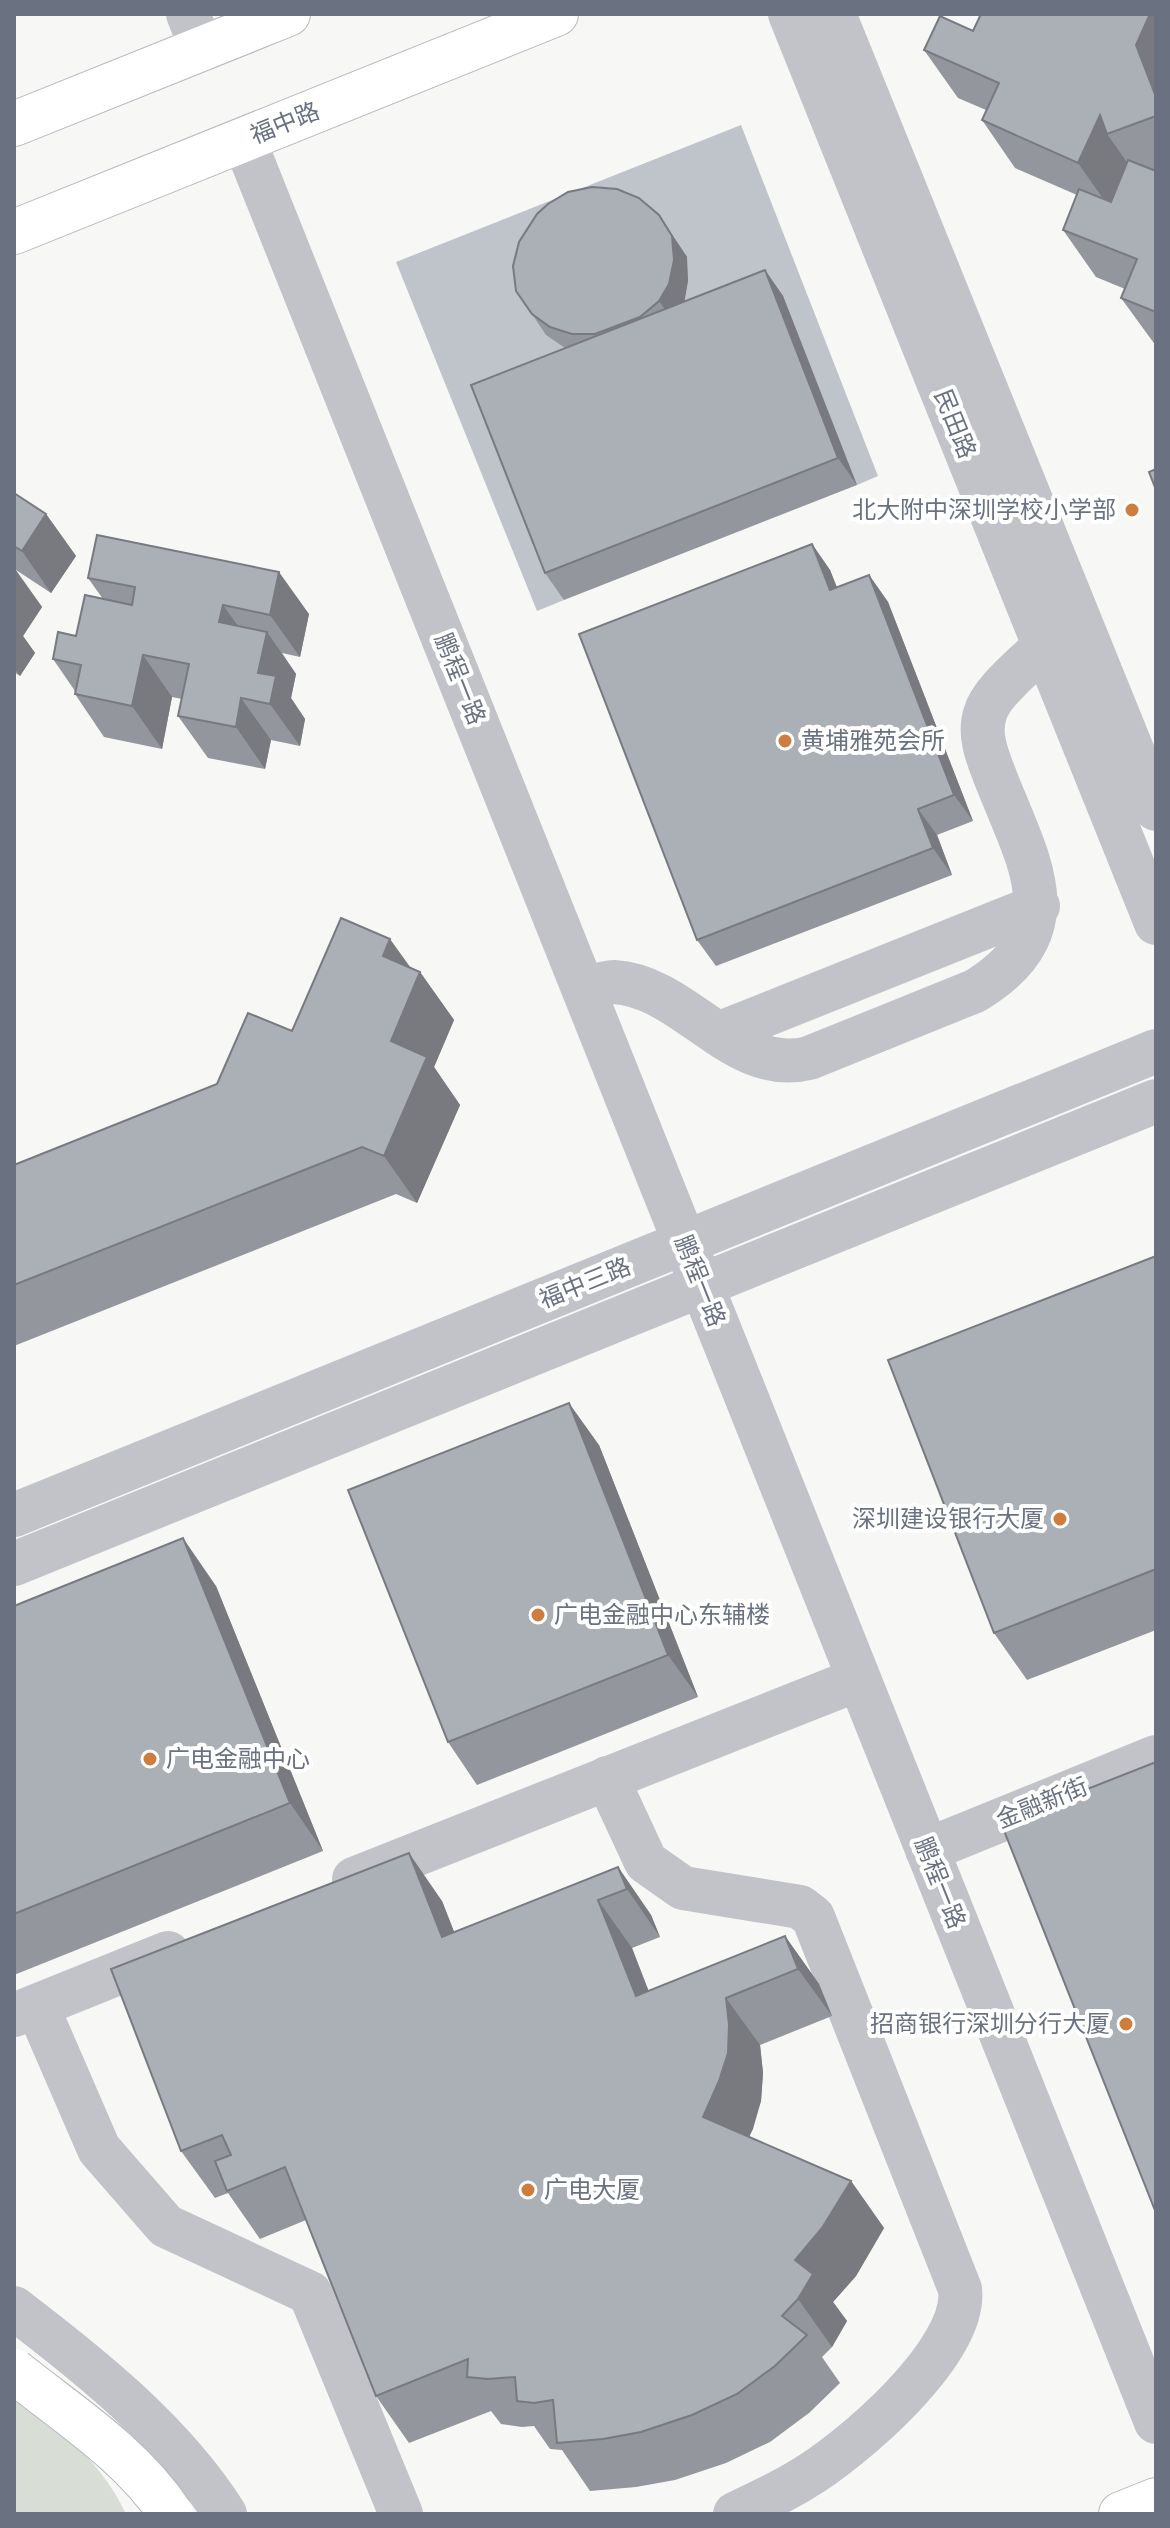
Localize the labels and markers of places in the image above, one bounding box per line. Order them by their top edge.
place label: 北大附中深圳学校小学部 [852,494,1116,523]
marker: 北大附中深圳学校小学部 [1123,501,1141,519]
place label: 黄埔雅苑会所 [801,725,945,754]
marker: 黄埔雅苑会所 [776,732,794,750]
place label: 深圳建设银行大厦 [852,1503,1044,1532]
marker: 深圳建设银行大厦 [1051,1510,1069,1528]
place label: 广电金融中心东辅楼 [554,1599,770,1628]
marker: 广电金融中心东辅楼 [529,1606,547,1624]
place label: 广电金融中心 [166,1743,310,1772]
marker: 广电金融中心 [141,1750,159,1768]
place label: 招商银行深圳分行大厦 [870,2008,1110,2037]
marker: 招商银行深圳分行大厦 [1117,2015,1135,2033]
place label: 广电大厦 [544,2174,640,2203]
marker: 广电大厦 [519,2181,537,2199]

